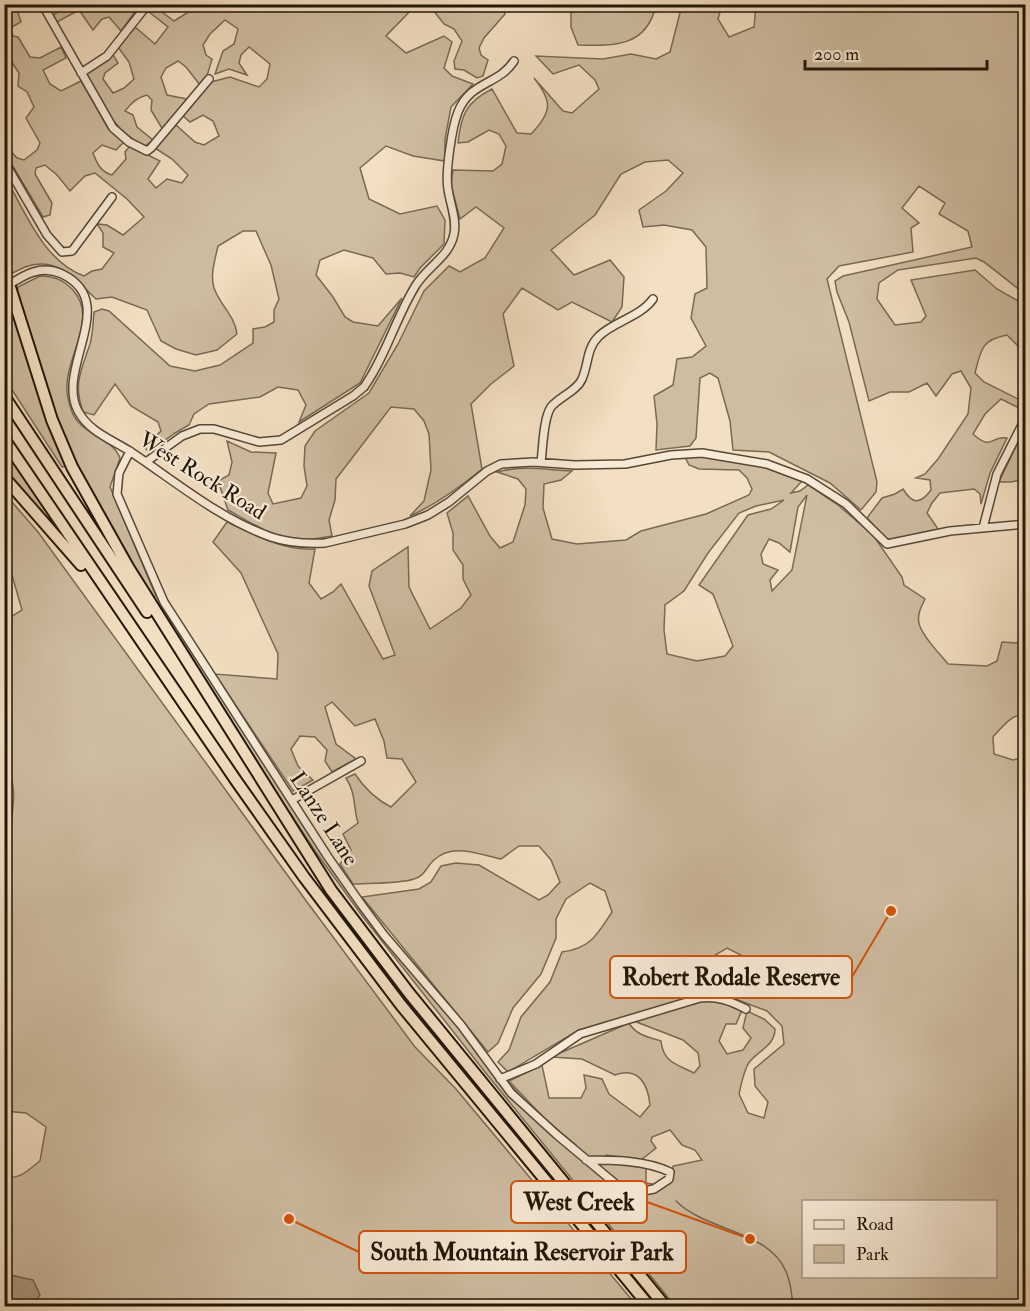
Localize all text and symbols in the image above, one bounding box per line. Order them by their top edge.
scale bar [805,33,986,71]
text: 200 m [814,43,859,66]
street label: West Rock Road [133,425,272,526]
street label: Lanze Lane [283,766,365,871]
callout: Robert Rodale Reserve [610,956,852,998]
text: Robert Rodale Reserve [622,962,840,993]
callout: West Creek [511,1181,647,1223]
text: West Creek [522,1187,635,1218]
legend [802,1200,997,1278]
text: Road [856,1213,894,1236]
callout: South Mountain Reservoir Park [359,1231,686,1273]
text: South Mountain Reservoir Park [370,1237,674,1268]
text: Park [856,1243,889,1266]

